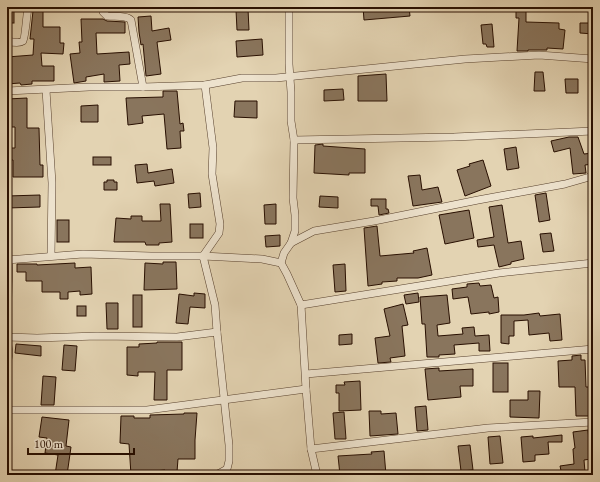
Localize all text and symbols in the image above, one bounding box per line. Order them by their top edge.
scale bar [28,430,134,456]
text: 100 m [34,436,64,452]

